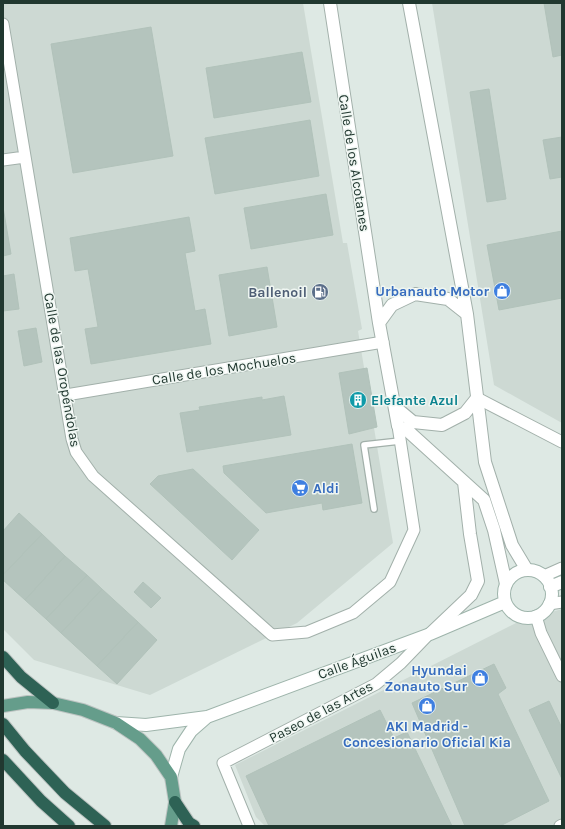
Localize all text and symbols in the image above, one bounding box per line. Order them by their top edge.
street label: Calle de los Alcotanes [335,93,373,233]
shop icon: Urbanauto Motor [492,281,512,301]
fuel station icon: Ballenoil [310,282,330,302]
place label: Urbanauto Motor [375,283,489,300]
place label: Ballenoil [248,284,307,301]
street label: Calle de las Oropéndolas [40,292,84,448]
street label: Calle de los Mochuelos [151,349,297,389]
building icon: Elefante Azul [348,390,368,410]
place label: Elefante Azul [371,392,458,409]
supermarket icon: Aldi [290,478,310,498]
place label: Aldi [313,480,339,497]
street label: Calle Águilas [315,638,399,683]
place label: Hyundai Zonauto Sur [384,662,467,695]
shop icon: Hyundai Zonauto Sur [470,668,490,688]
street label: Paseo de las Artes [266,677,376,747]
shop icon: AKI Madrid - Concesionario Oficial Kia [417,696,437,716]
place label: AKI Madrid - Concesionario Oficial Kia [343,718,511,751]

